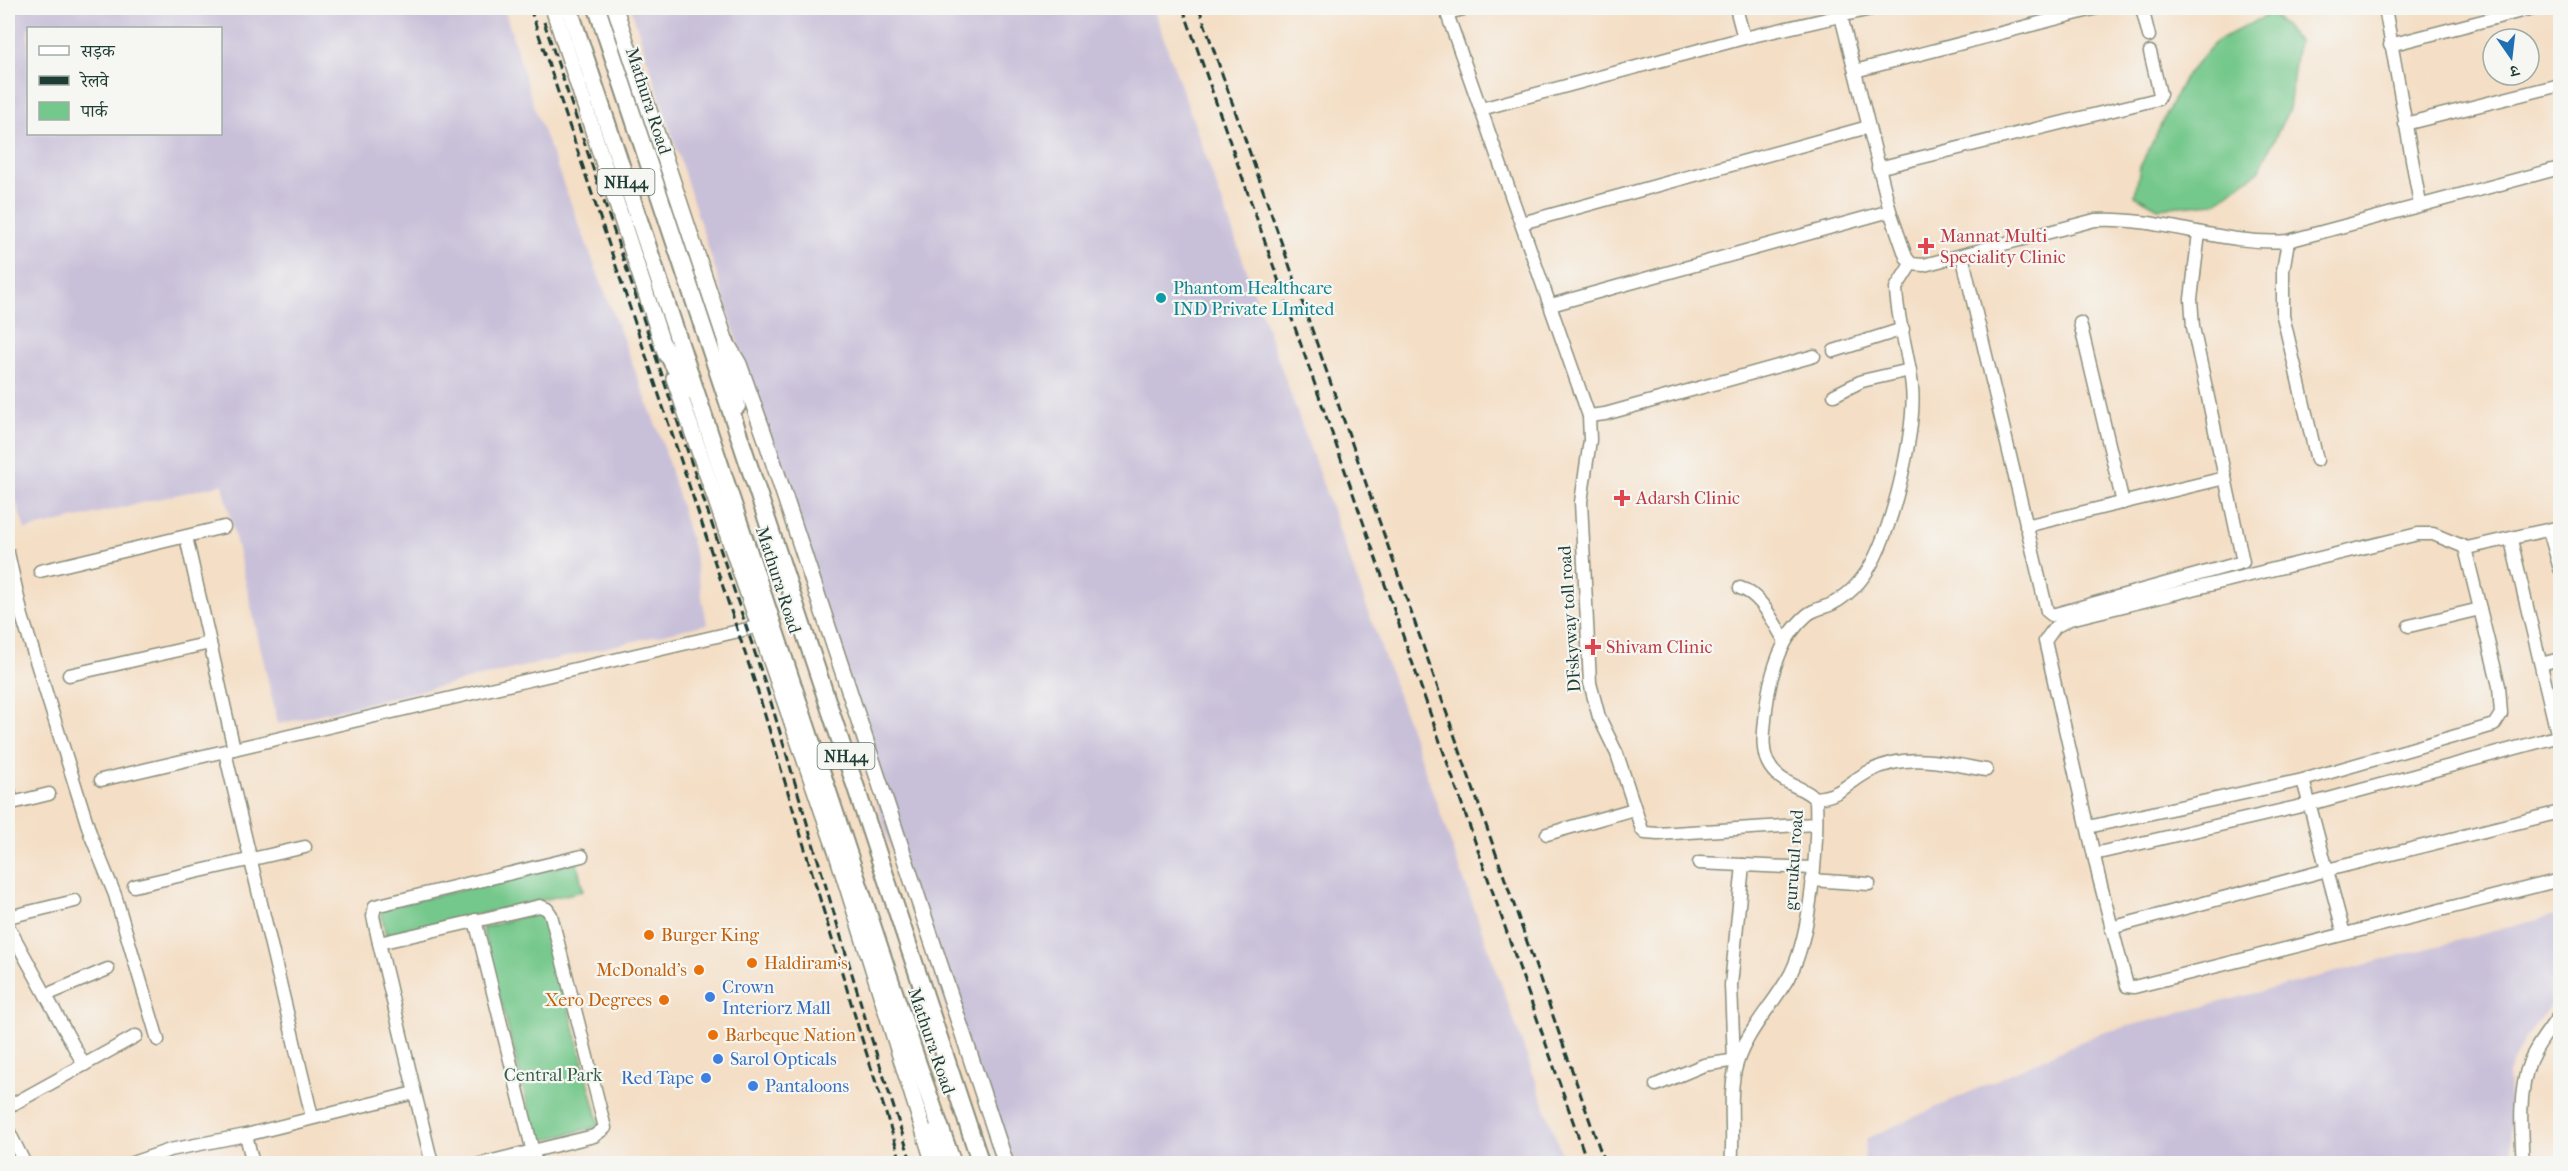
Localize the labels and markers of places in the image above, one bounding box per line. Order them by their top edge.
place label: Mannat Multi Speciality Clinic [1940,226,2066,268]
marker: Mannat Multi Speciality Clinic [1917,237,1935,255]
place label: Phantom Healthcare IND Private LImited [1173,278,1335,320]
marker: Phantom Healthcare IND Private LImited [1154,291,1168,305]
place label: Adarsh Clinic [1635,488,1740,509]
marker: Adarsh Clinic [1613,489,1631,507]
place label: Shivam Clinic [1606,637,1712,658]
marker: Shivam Clinic [1584,638,1602,656]
place label: Burger King [661,925,759,946]
marker: Burger King [642,928,656,942]
place label: Haldiram's [764,953,848,974]
marker: Haldiram's [745,956,759,970]
place label: McDonald's [596,960,687,981]
marker: McDonald's [692,963,706,977]
place label: Crown Interiorz Mall [722,977,831,1019]
place label: Xero Degrees [545,990,652,1011]
marker: Crown Interiorz Mall [703,990,717,1004]
marker: Xero Degrees [657,993,671,1007]
place label: Barbeque Nation [725,1025,856,1046]
marker: Barbeque Nation [706,1028,720,1042]
place label: Sarol Opticals [730,1049,837,1070]
marker: Sarol Opticals [711,1052,725,1066]
place label: Red Tape [621,1068,694,1089]
marker: Red Tape [699,1071,713,1085]
place label: Pantaloons [765,1076,850,1097]
marker: Pantaloons [746,1079,760,1093]

